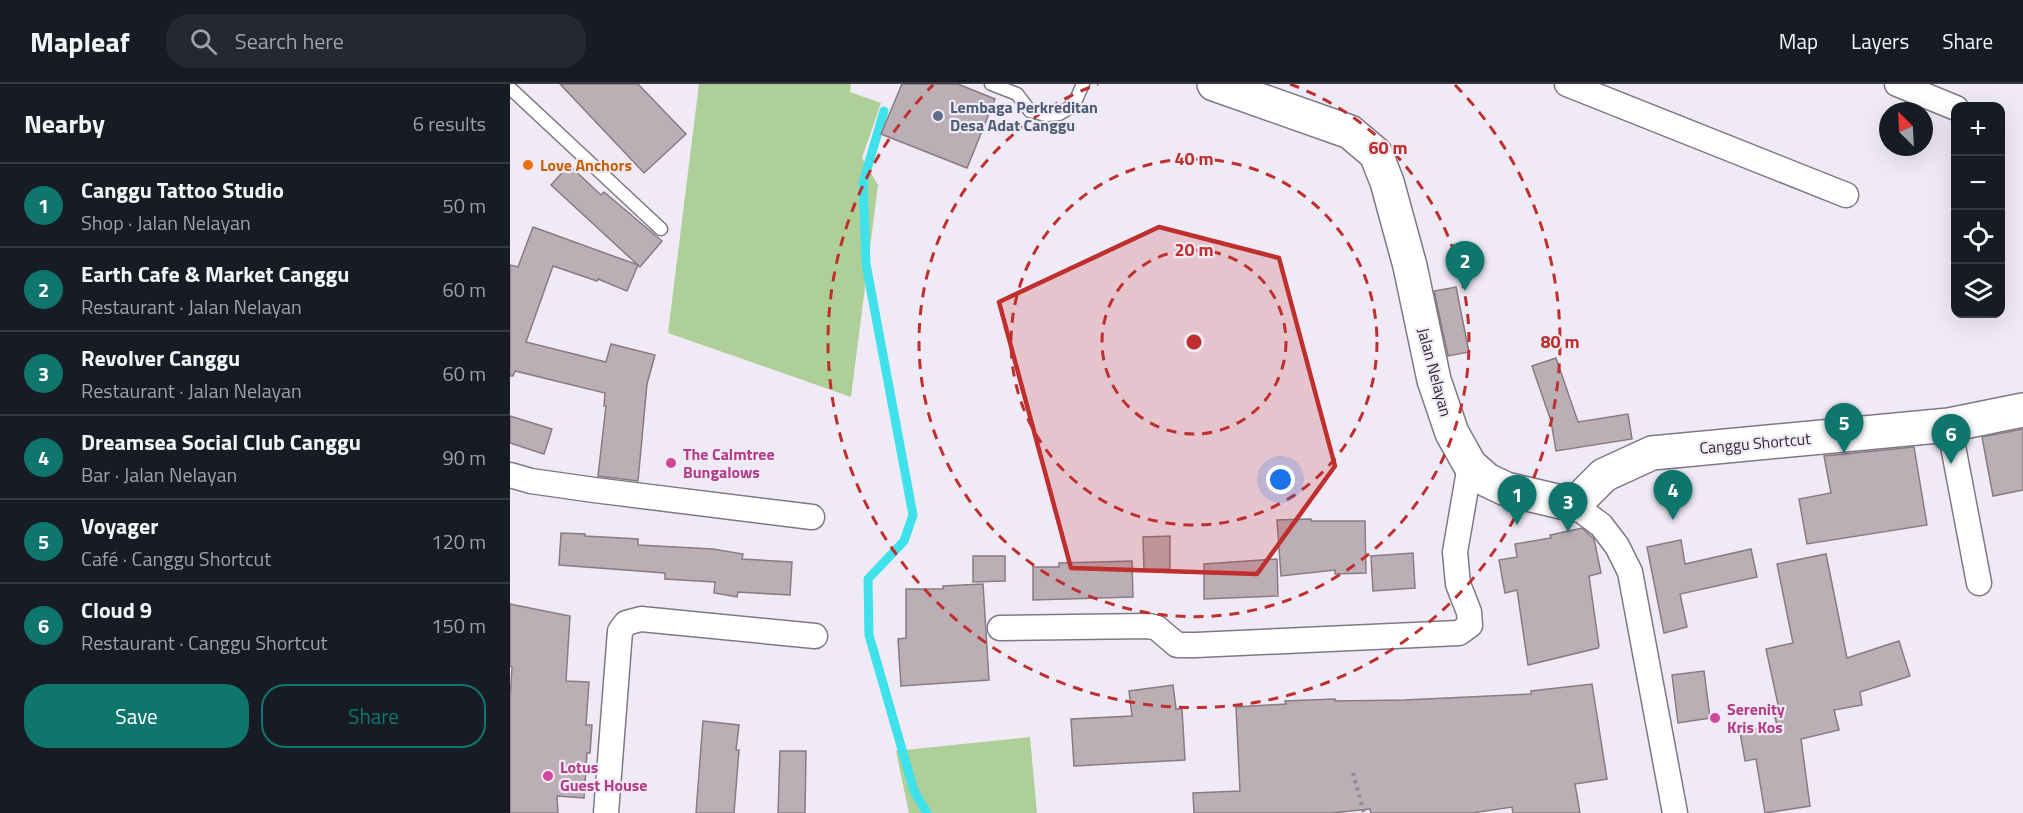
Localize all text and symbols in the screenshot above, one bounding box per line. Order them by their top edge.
search box [166,14,586,68]
text: Mapleaf [30,20,130,63]
text: Search here [235,24,344,58]
icon: search [187,25,220,58]
text: Map [1779,25,1818,57]
text: Layers [1851,25,1909,57]
text: Share [1942,25,1993,57]
place label: Lembaga Perkreditan Desa Adat Canggu [950,95,1098,137]
north arrow [1879,102,1933,156]
map controls [1951,102,2005,318]
button: + [1951,102,2005,156]
text: Nearby [24,104,105,143]
text: 6 results [413,108,486,139]
marker: Lembaga Perkreditan Desa Adat Canggu [931,109,945,123]
text: 60 m [1368,134,1408,161]
text: 40 m [1174,145,1214,172]
place label: Love Anchors [540,153,632,177]
button: − [1951,156,2005,210]
marker: Love Anchors [521,158,535,172]
text: Canggu Tattoo Studio [81,173,284,207]
text: 1 [38,190,49,221]
text: 50 m [442,190,486,221]
text: Shop · Jalan Nelayan [81,207,251,238]
button: locate [1951,210,2005,264]
text: 20 m [1174,236,1214,263]
pin: 2 [1446,242,1484,291]
text: Earth Cafe & Market Canggu [81,257,349,291]
button: layers [1951,264,2005,318]
text: 2 [38,274,49,305]
text: 60 m [442,274,486,305]
text: Restaurant · Jalan Nelayan [81,291,302,322]
street label: Jalan Nelayan [1412,325,1458,419]
text: 80 m [1540,328,1580,355]
centre of rings [1184,332,1204,352]
text: Revolver Canggu [81,341,240,375]
text: 3 [38,358,49,389]
text: 60 m [442,358,486,389]
text: Restaurant · Jalan Nelayan [81,375,302,406]
pin: 5 [1824,404,1864,453]
pin: 6 [1932,414,1970,464]
text: Dreamsea Social Club Canggu [81,425,361,459]
street label: Canggu Shortcut [1698,426,1812,460]
text: 4 [38,442,49,473]
text: 90 m [442,442,486,473]
place label: The Calmtree Bungalows [683,442,775,484]
marker: The Calmtree Bungalows [664,456,678,470]
text: Bar · Jalan Nelayan [81,459,237,490]
your location [1266,465,1295,494]
pin: 4 [1654,470,1692,520]
pin: 1 [1498,476,1536,525]
pin: 3 [1548,482,1588,532]
text: Voyager [81,509,158,543]
text: 5 [38,526,49,557]
text: 120 m [431,526,486,557]
text: Café · Canggu Shortcut [81,543,271,574]
text: Cloud 9 [81,593,152,627]
text: 6 [38,610,49,641]
text: 150 m [431,610,486,641]
text: Restaurant · Canggu Shortcut [81,627,328,658]
button: Save [24,684,249,748]
button: Share [261,684,486,748]
place label: Serenity Kris Kos [1727,697,1785,739]
marker: Serenity Kris Kos [1708,711,1722,725]
place label: Lotus Guest House [560,755,648,797]
marker: Lotus Guest House [541,769,555,783]

